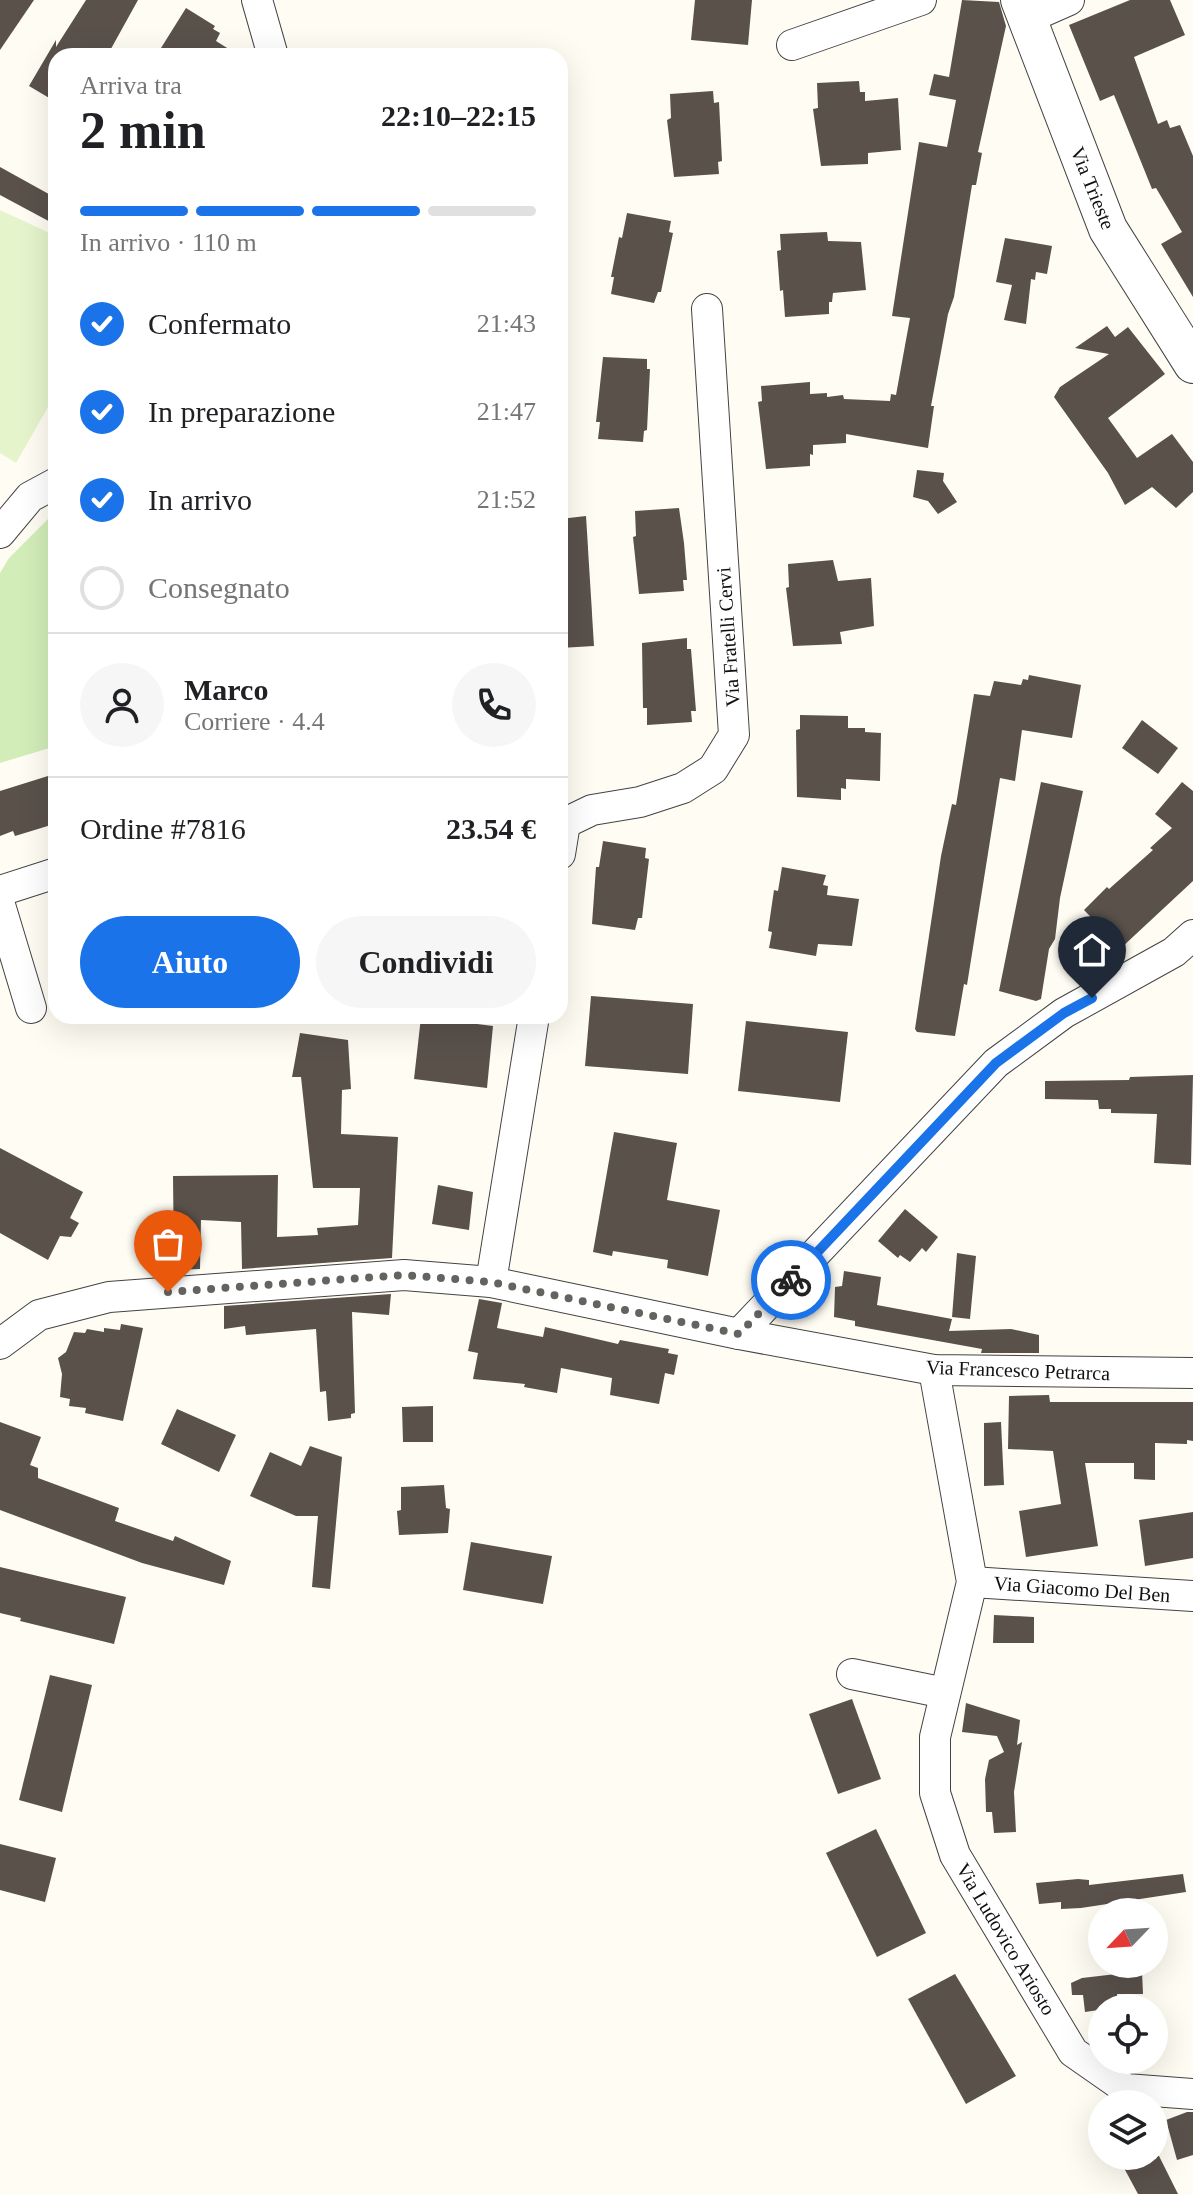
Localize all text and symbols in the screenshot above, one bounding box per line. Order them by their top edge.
text: Arriva tra [80,71,182,100]
text: 22:10–22:15 [381,99,536,132]
text: 2 min [80,102,206,159]
street label: Via Trieste [1066,143,1120,233]
text: In arrivo · 110 m [80,228,257,257]
icon: check [80,302,124,346]
text: Confermato [148,307,291,340]
text: 21:43 [477,309,536,338]
icon: check [80,390,124,434]
text: In preparazione [148,395,335,428]
text: 21:47 [477,397,536,426]
icon: check [80,478,124,522]
text: In arrivo [148,483,252,516]
text: 21:52 [477,485,536,514]
street label: Via Fratelli Cervi [712,566,744,708]
text: Consegnato [148,571,290,604]
button: person [80,663,164,747]
button: phone [452,663,536,747]
text: Marco [184,673,268,706]
text: Corriere · 4.4 [184,707,325,736]
text: Ordine #7816 [80,812,246,845]
text: 23.54 € [446,812,536,845]
button: Aiuto [80,916,300,1008]
button: Condividi [316,916,536,1008]
pin [1058,916,1126,998]
icon: home [1070,928,1114,972]
pin [134,1210,202,1292]
icon: bag [146,1222,190,1266]
courier [751,1240,831,1320]
icon: bike [769,1258,813,1302]
street label: Via Francesco Petrarca [926,1356,1111,1384]
street label: Via Giacomo Del Ben [993,1572,1171,1606]
street label: Via Ludovico Ariosto [952,1859,1060,2019]
north arrow [1088,1898,1168,1978]
map controls [1088,1898,1168,2170]
button: locate [1088,1994,1168,2074]
button: layers [1088,2090,1168,2170]

